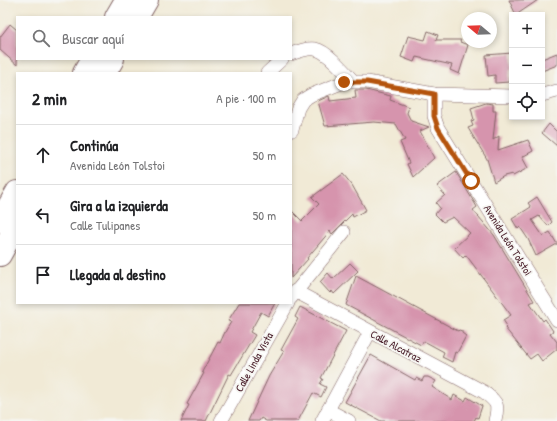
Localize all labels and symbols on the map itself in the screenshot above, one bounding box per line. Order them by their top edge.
north arrow [461,12,497,48]
route end [335,73,353,91]
route start [462,172,480,190]
street label: Avenida León Tolstoi [481,202,535,278]
street label: Calle Alcatraz [368,327,424,365]
street label: Calle Linda Vista [232,329,276,394]

